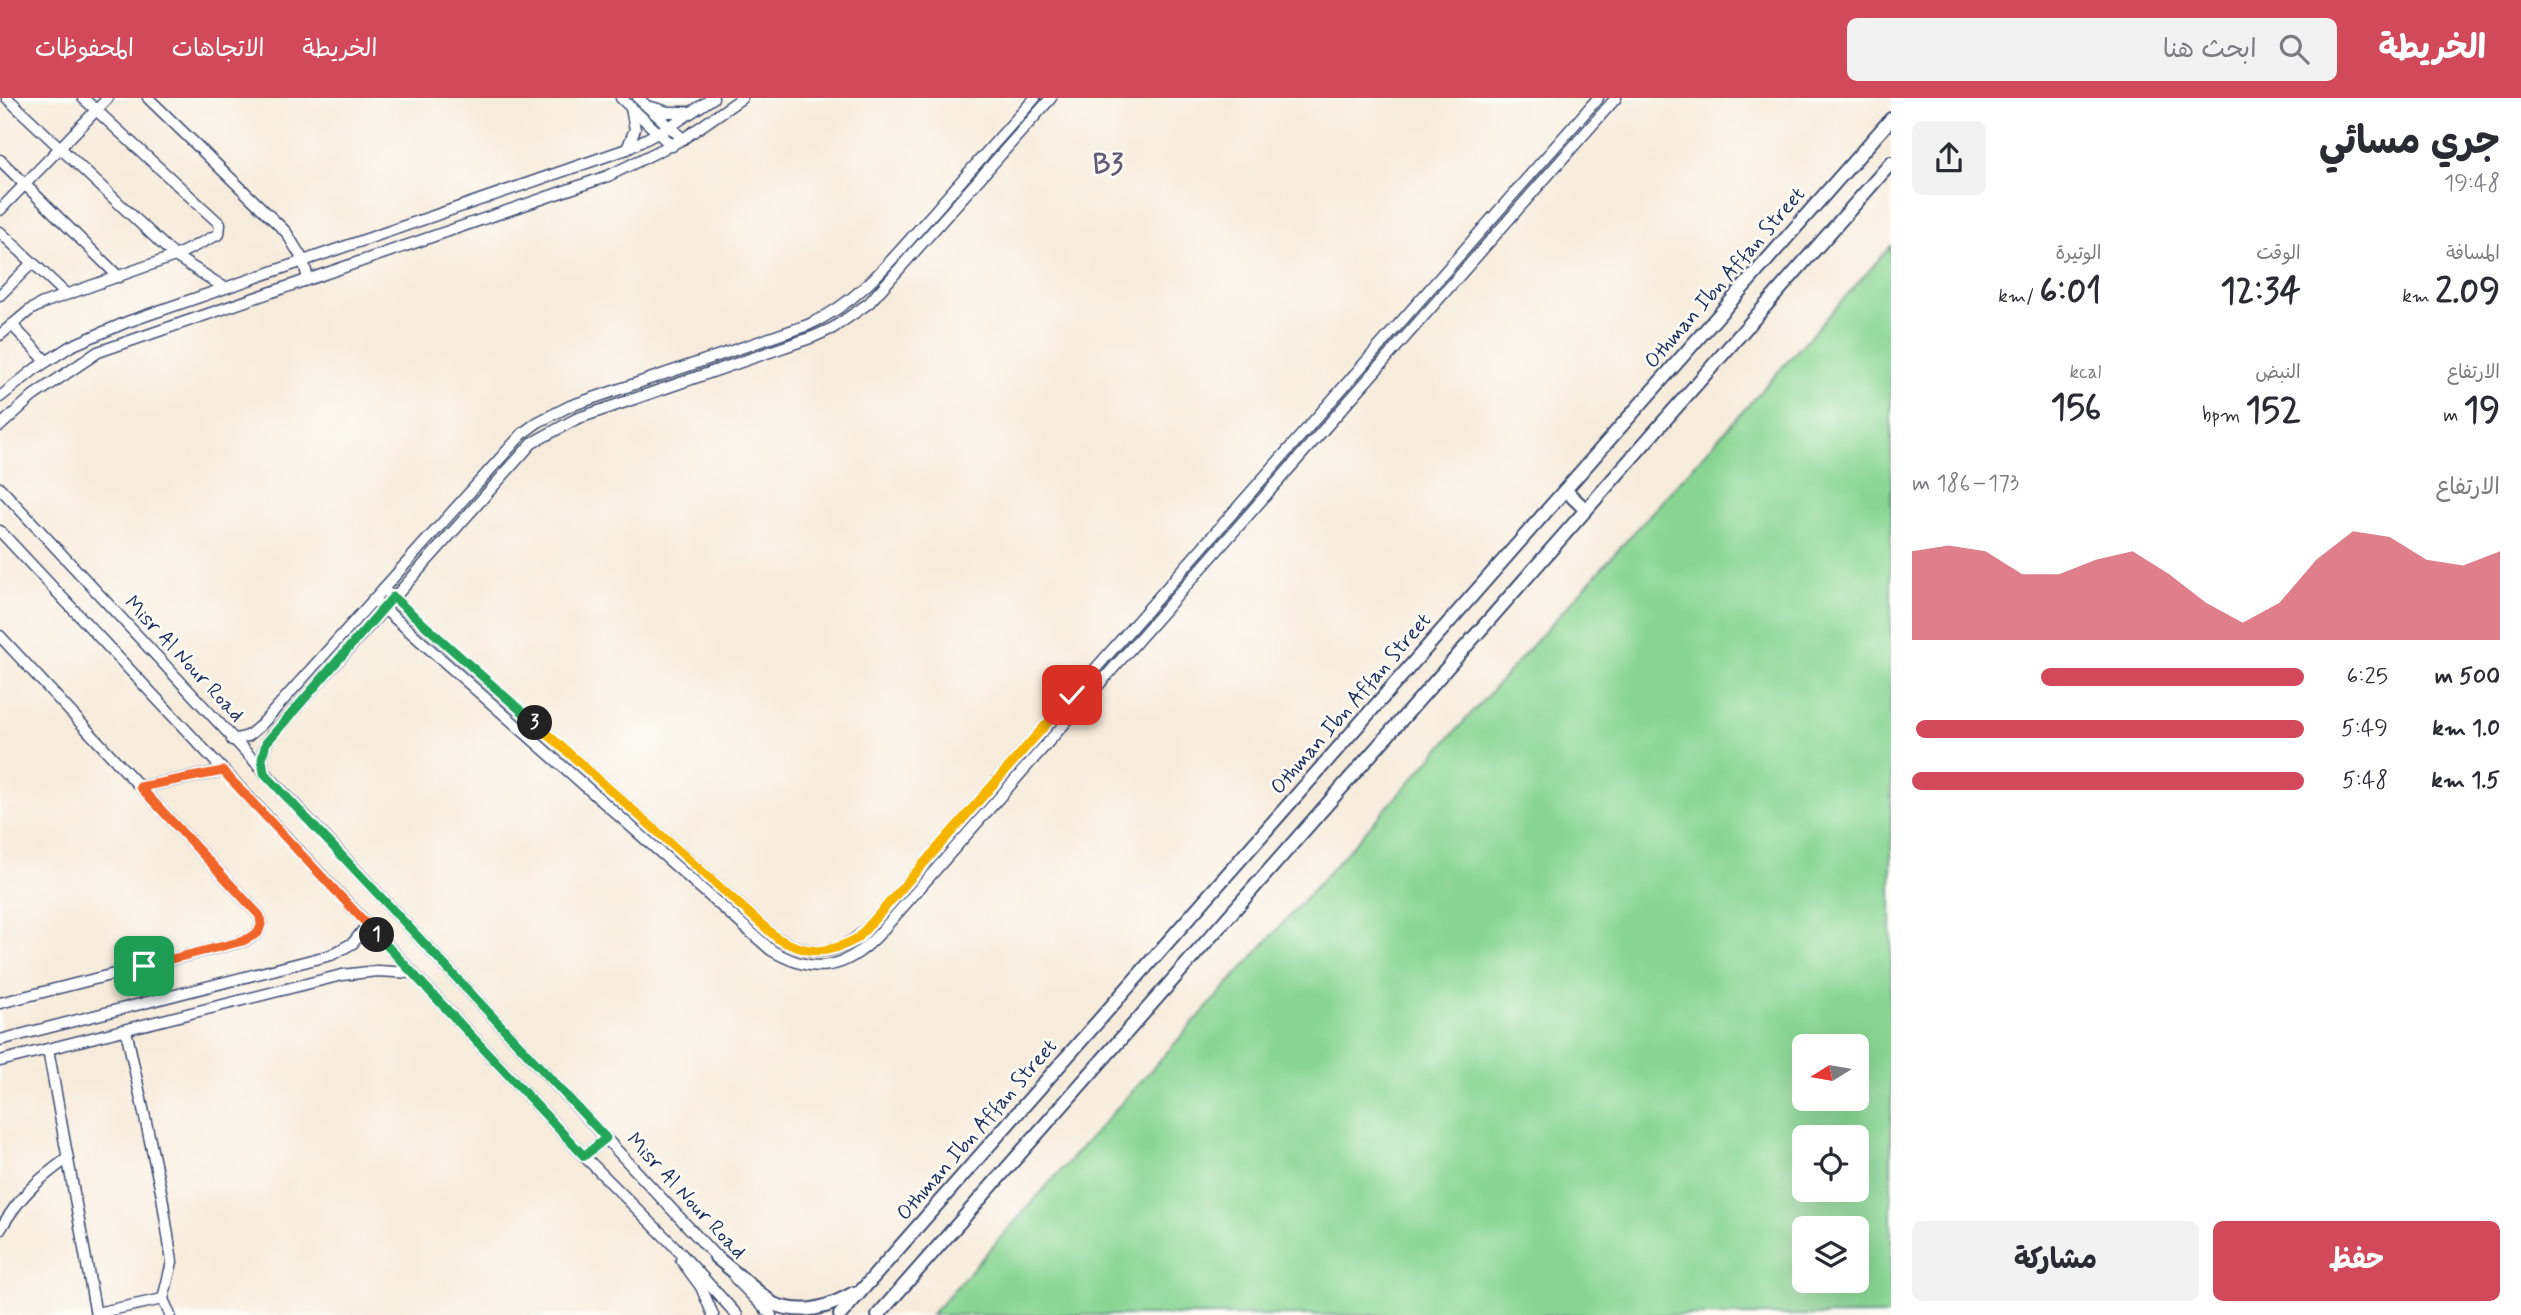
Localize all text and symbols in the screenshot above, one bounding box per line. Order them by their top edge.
search box [1847,18,2337,81]
text: الخريطة [2379,27,2486,71]
icon: search [2275,30,2313,68]
text: ابحث هنا [2163,33,2257,67]
text: المحفوظات [35,34,134,65]
text: الاتجاهات [172,34,265,65]
text: الخريطة [303,34,377,65]
text: جري مسائي [2319,118,2500,167]
button: share [1912,121,1986,195]
district label: B3 [1093,147,1124,184]
text: 19:48 [2444,169,2500,199]
street label: Othman Ibn Affan Street [1638,181,1812,375]
text: الوتيرة [2055,241,2101,266]
text: الوقت [2256,241,2301,266]
text: المسافة [2446,241,2500,266]
text: 6:01 [2039,269,2101,315]
text: 12:34 [2220,269,2301,315]
text: 2.09 [2435,269,2500,315]
text: /km [1998,284,2039,309]
text: km [2402,284,2435,309]
text: kcal [2069,360,2101,385]
text: النبض [2255,360,2301,385]
text: الارتفاع [2447,360,2500,385]
text: 156 [2051,385,2101,431]
text: 152 [2246,388,2301,434]
text: 19 [2463,388,2500,434]
text: bpm [2202,403,2246,428]
text: m [2443,403,2463,428]
text: 173–186 m [1912,469,2019,499]
text: الارتفاع [2436,473,2500,503]
street label: Misr Al Nour Road [118,590,250,728]
street label: Othman Ibn Affan Street [1264,607,1438,801]
text: 6:25 [2347,662,2388,692]
text: 500 m [2435,662,2500,692]
pin [1042,665,1102,725]
icon: check [1053,676,1091,714]
pin: 3 [518,706,552,740]
text: 3 [530,710,539,735]
text: 5:49 [2341,714,2388,744]
text: 1.0 km [2432,714,2500,744]
text: 5:48 [2342,766,2388,796]
text: 1.5 km [2431,766,2500,796]
pin: 1 [360,918,394,952]
text: 1 [372,922,381,947]
pin [114,936,174,996]
icon: arrive [125,947,163,985]
street label: Othman Ibn Affan Street [890,1033,1064,1227]
north arrow [1792,1034,1869,1111]
map controls [1792,1034,1869,1293]
button: locate [1792,1125,1869,1202]
street label: Misr Al Nour Road [620,1127,752,1265]
button: layers [1792,1216,1869,1293]
button: مشاركة [1912,1221,2199,1301]
button: حفظ [2213,1221,2500,1301]

